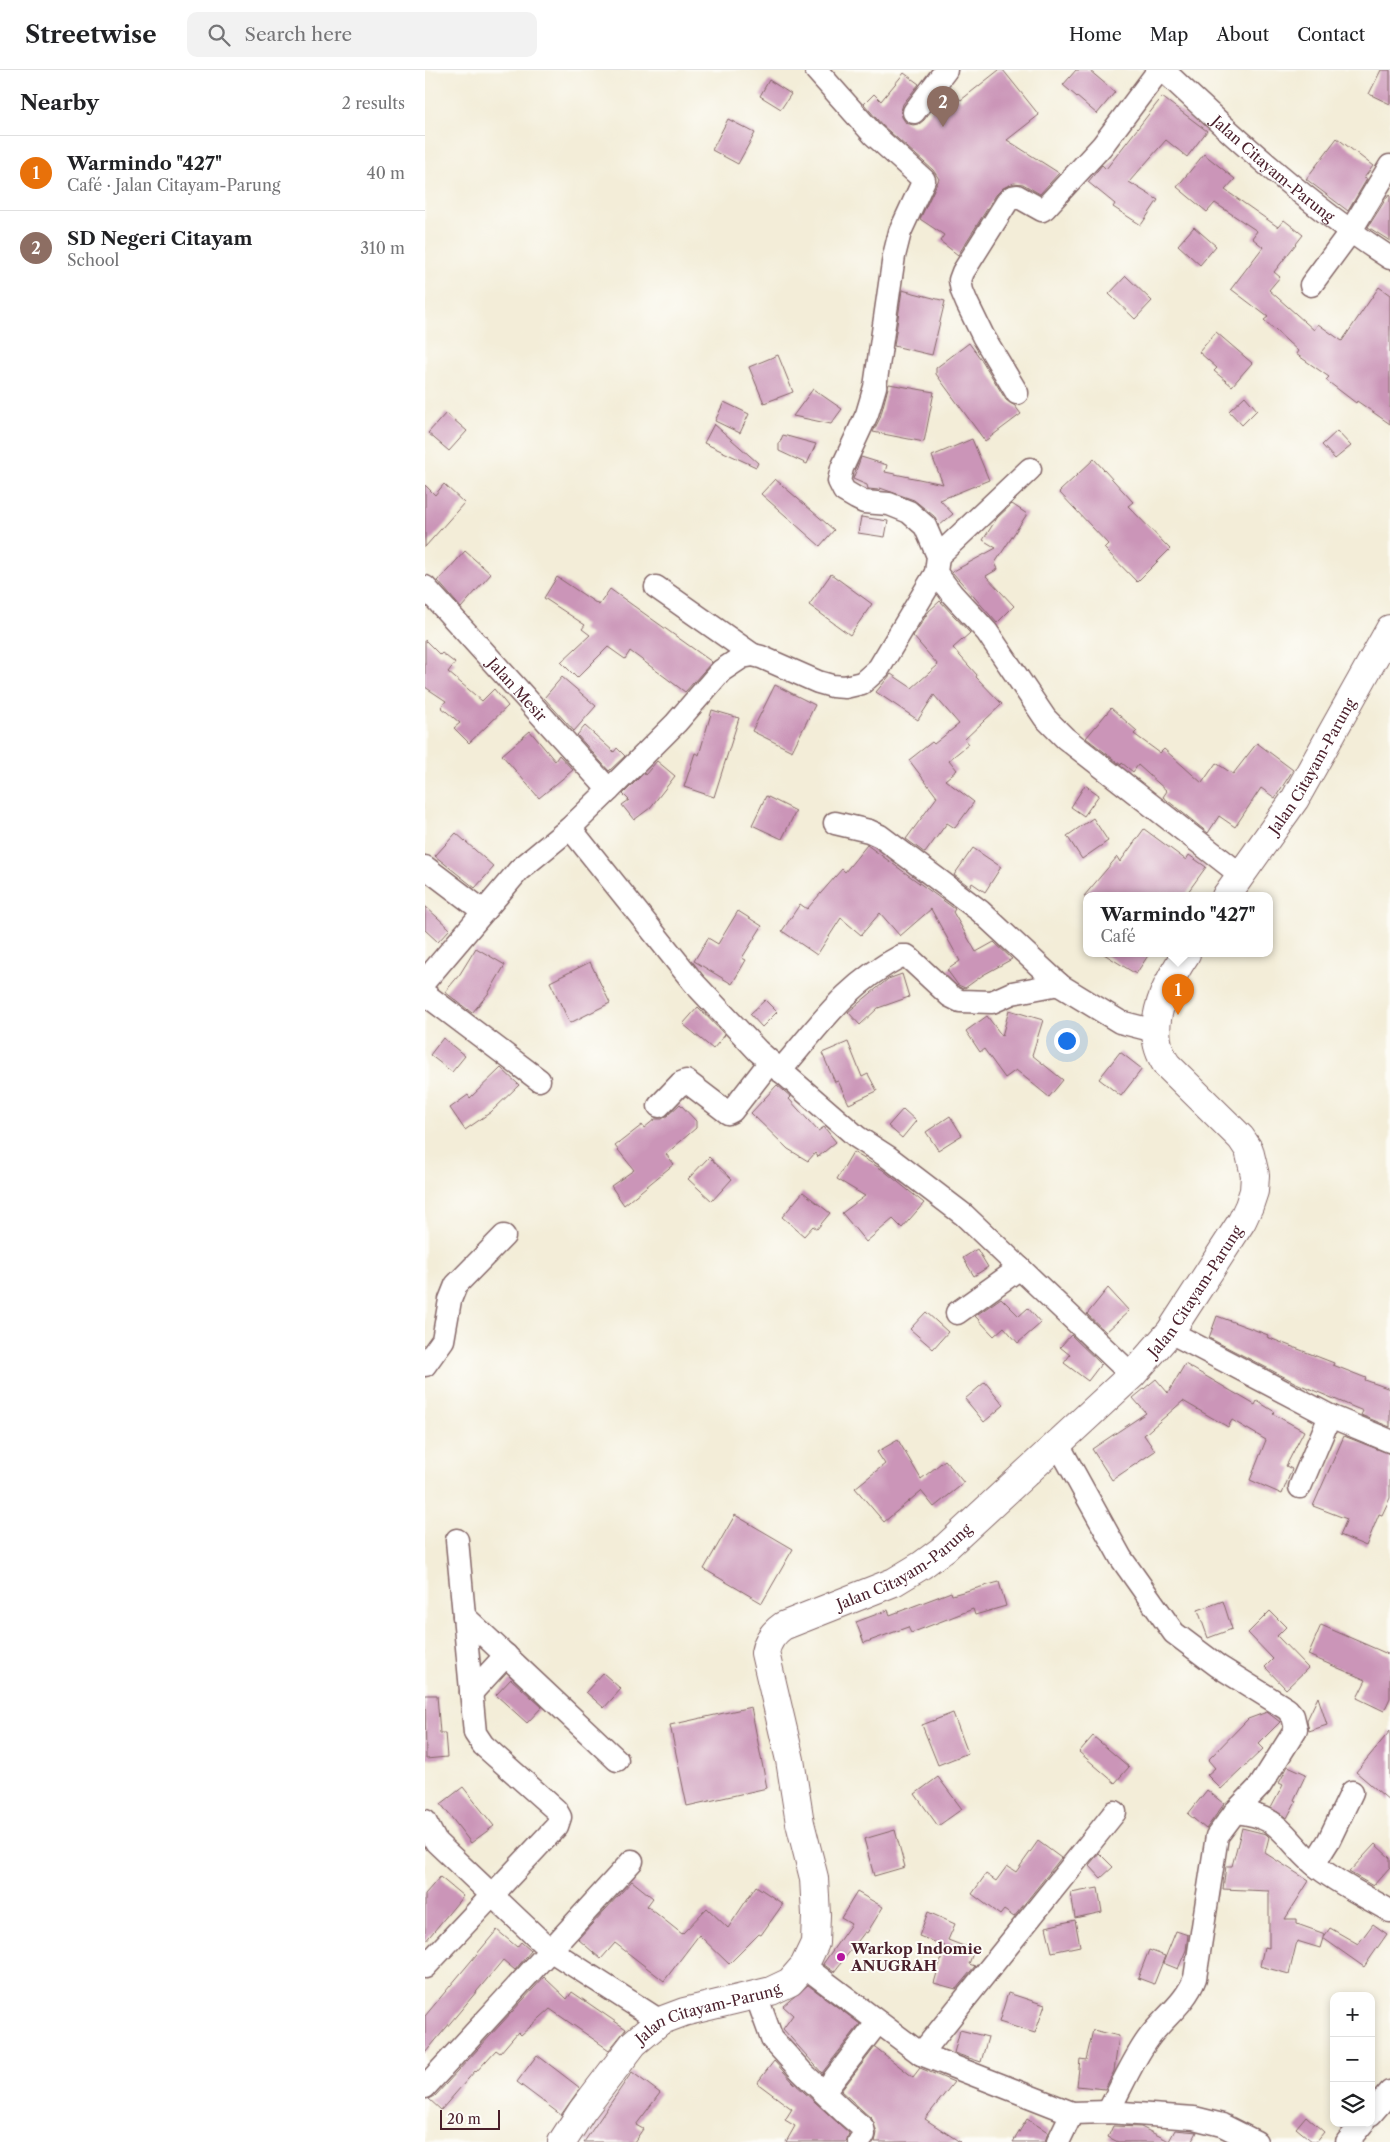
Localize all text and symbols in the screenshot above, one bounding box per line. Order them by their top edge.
search box [187,12,537,57]
text: Streetwise [25,20,157,49]
icon: search [205,21,233,49]
text: Search here [245,23,352,46]
text: Home [1069,24,1122,46]
text: Map [1150,24,1188,46]
text: About [1216,24,1269,46]
text: Contact [1297,24,1365,46]
pin: 2 [927,86,959,127]
text: Nearby [20,90,99,115]
text: 2 results [342,93,405,113]
street label: Jalan Citayam-Parung [1207,110,1339,226]
text: Warmindo "427" [67,152,222,175]
text: 1 [32,163,40,183]
text: 40 m [366,163,405,183]
text: Café · Jalan Citayam-Parung [67,175,280,195]
text: SD Negeri Citayam [67,227,252,250]
text: 2 [31,238,41,258]
text: 310 m [360,238,405,258]
text: School [67,250,119,270]
street label: Jalan Mesir [483,652,552,726]
street label: Jalan Citayam-Parung [1263,694,1359,839]
popup [1083,892,1273,957]
text: Warmindo "427" [1101,903,1255,926]
text: Café [1101,926,1136,946]
pin: 1 [1162,974,1194,1015]
your location [1054,1028,1080,1054]
street label: Jalan Citayam-Parung [1142,1222,1246,1362]
street label: Jalan Citayam-Parung [832,1519,975,1614]
place label: Warkop Indomie ANUGRAH [850,1939,982,1975]
marker: Warkop Indomie ANUGRAH [835,1951,847,1963]
street label: Jalan Citayam-Parung [629,1978,784,2049]
map controls [1330,1992,1375,2127]
button: + [1330,1992,1375,2037]
button: − [1330,2037,1375,2082]
button: layers [1330,2082,1375,2127]
scale bar [440,2107,500,2130]
text: 20 m [447,2110,481,2128]

